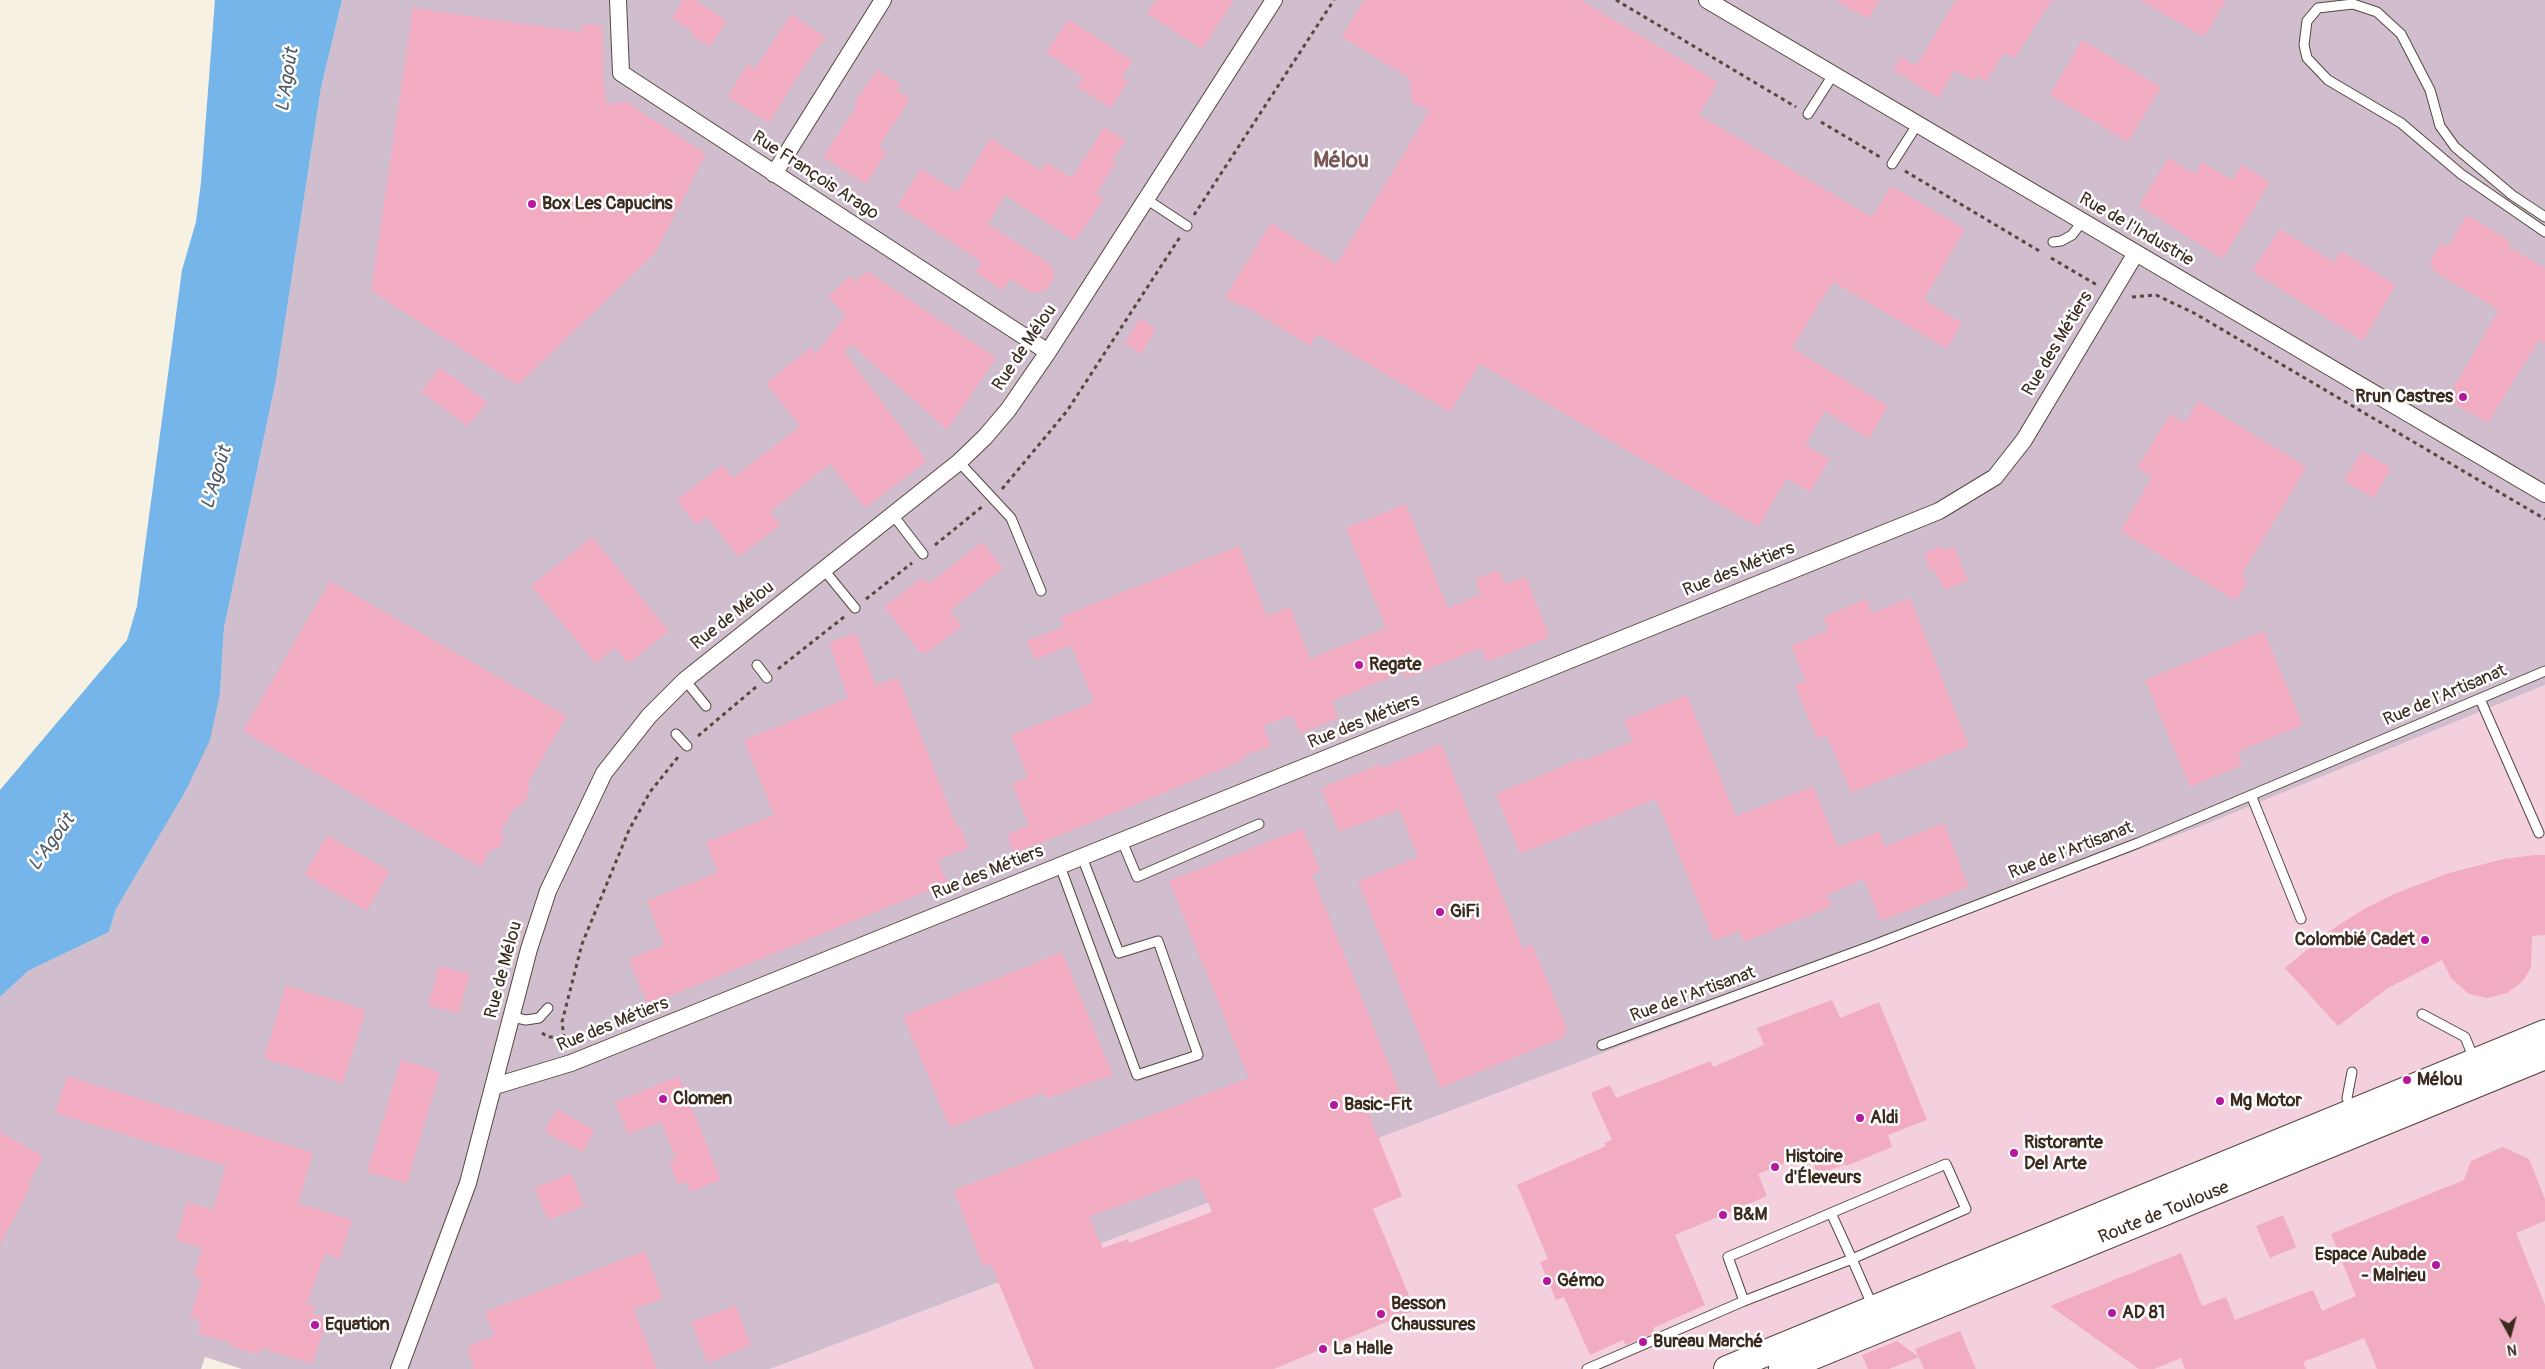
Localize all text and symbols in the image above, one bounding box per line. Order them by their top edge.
water label: L'Agoût [272,47,304,113]
street label: Rue François Arago [748,127,882,225]
district label: Mélou [1313,148,1369,174]
street label: Rue de l'Industrie [2075,188,2197,272]
place label: Box Les Capucins [542,193,673,215]
marker: Box Les Capucins [526,198,538,210]
street label: Rue des Métiers [2018,288,2098,400]
street label: Rue de Mélou [988,301,1062,395]
place label: Rrun Castres [2355,386,2453,408]
marker: Rrun Castres [2457,391,2469,403]
water label: L'Agoût [197,444,237,512]
street label: Rue des Métiers [1680,538,1798,602]
street label: Rue de Mélou [687,577,779,655]
place label: Regate [1369,654,1421,676]
marker: Regate [1353,659,1365,671]
street label: Rue de l'Artisanat [2380,660,2510,732]
street label: Rue des Métiers [1305,690,1423,754]
water label: L'Agoût [24,810,80,876]
street label: Rue de l'Artisanat [2006,817,2136,885]
street label: Rue des Métiers [929,841,1047,905]
place label: GiFi [1450,901,1479,923]
marker: GiFi [1434,906,1446,918]
street label: Rue de Mélou [481,919,527,1021]
place label: Colombié Cadet [2295,929,2415,951]
marker: Colombié Cadet [2419,934,2431,946]
street label: Rue de l'Artisanat [1627,962,1759,1028]
street label: Rue des Métiers [554,993,672,1057]
place label: Mélou [2417,1069,2463,1091]
marker: Mélou [2401,1074,2413,1086]
place label: Clomen [673,1088,732,1110]
place label: Mg Motor [2230,1090,2302,1112]
marker: Clomen [657,1093,669,1105]
place label: Basic-Fit [1344,1094,1412,1116]
marker: Mg Motor [2214,1095,2226,1107]
marker: Basic-Fit [1328,1099,1340,1111]
place label: Aldi [1870,1107,1898,1129]
marker: Aldi [1854,1112,1866,1124]
place label: Ristorante Del Arte [2024,1132,2103,1174]
place label: Histoire d'Éleveurs [1785,1146,1861,1188]
marker: Ristorante Del Arte [2008,1147,2020,1159]
marker: Histoire d'Éleveurs [1769,1161,1781,1173]
street label: Route de Toulouse [2096,1177,2232,1249]
place label: B&M [1733,1204,1767,1226]
marker: B&M [1717,1209,1729,1221]
place label: Espace Aubade - Malrieu [2315,1244,2426,1286]
marker: Espace Aubade - Malrieu [2430,1259,2442,1271]
place label: Gémo [1557,1270,1604,1292]
marker: Gémo [1541,1275,1553,1287]
place label: Besson Chaussures [1391,1293,1475,1336]
place label: AD 81 [2122,1302,2165,1324]
marker: AD 81 [2106,1307,2118,1319]
marker: Besson Chaussures [1375,1308,1387,1320]
north arrow [2485,1309,2535,1359]
place label: Equation [325,1314,390,1336]
marker: Equation [309,1319,321,1331]
place label: Bureau Marché [1653,1331,1763,1353]
marker: Bureau Marché [1637,1336,1649,1348]
place label: La Halle [1333,1338,1393,1360]
text: N [2506,1340,2518,1358]
marker: La Halle [1317,1343,1329,1355]

